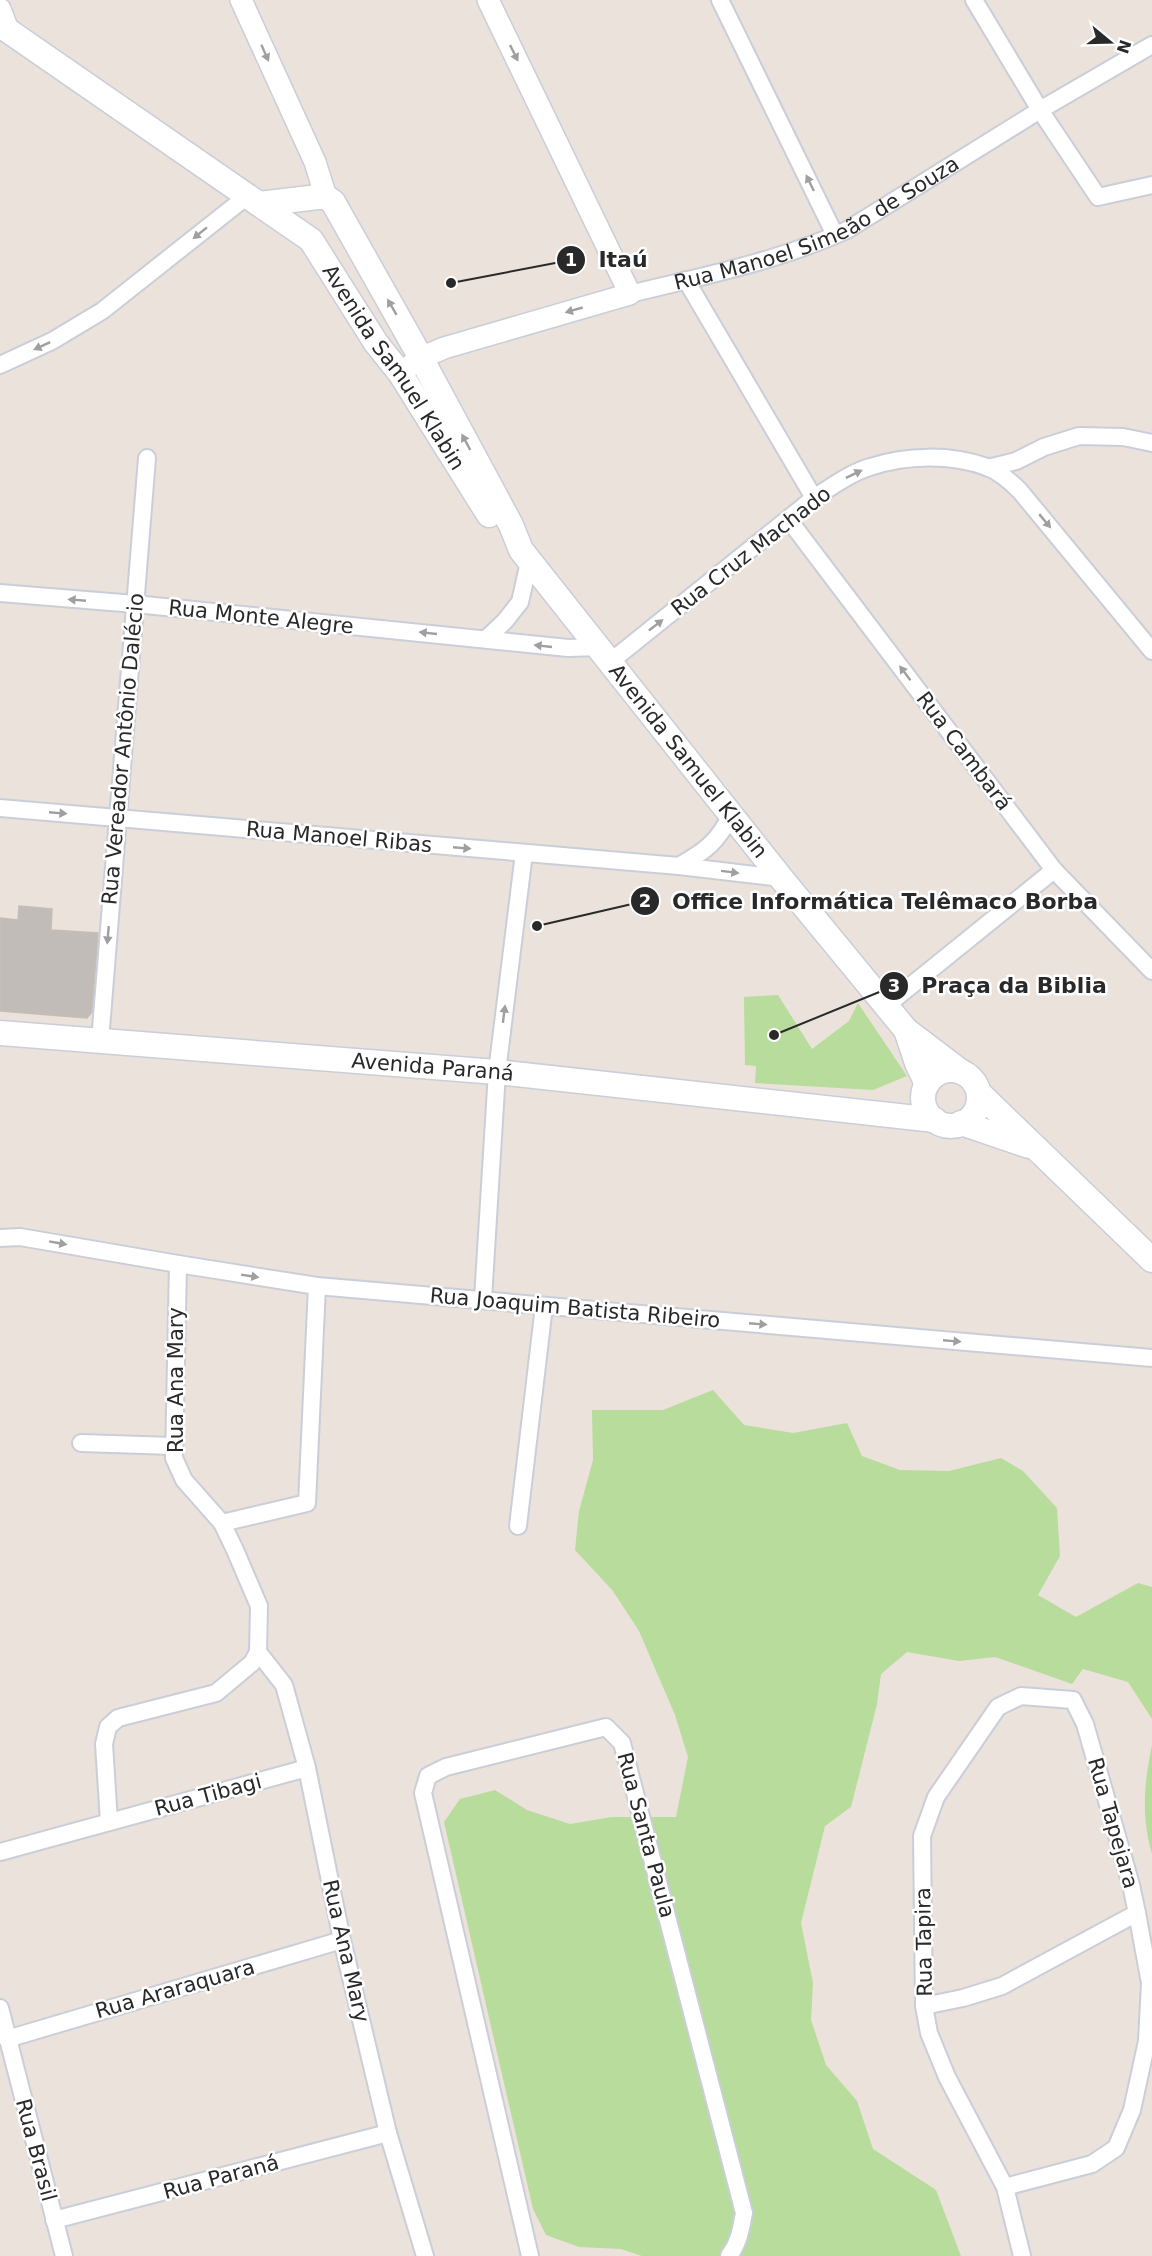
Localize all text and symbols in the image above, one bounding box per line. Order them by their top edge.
north arrow [1080,12,1140,72]
text: N [1113,37,1135,56]
one-way arrow [509,44,518,61]
one-way arrow [261,45,270,62]
street label: Rua Manoel Simeão de Souza [672,151,963,295]
one-way arrow [805,174,814,191]
one-way arrow [192,227,208,240]
callout: Itaú [556,240,660,280]
text: Itaú [598,247,648,272]
text: 1 [565,249,577,270]
street label: Avenida Samuel Klabin [318,260,470,474]
one-way arrow [387,298,397,315]
one-way arrow [565,306,583,315]
one-way arrow [33,341,50,350]
one-way arrow [461,433,471,450]
one-way arrow [845,470,862,479]
street label: Rua Cruz Machado [667,481,835,621]
one-way arrow [1038,513,1051,528]
street label: Rua Vereador Antônio Dalécio [97,592,149,906]
one-way arrow [67,595,86,604]
street label: Rua Monte Alegre [167,595,355,639]
one-way arrow [648,619,664,632]
one-way arrow [418,629,437,638]
one-way arrow [533,641,552,651]
street label: Avenida Samuel Klabin [604,659,773,863]
one-way arrow [899,665,911,681]
street label: Rua Cambará [912,687,1016,815]
one-way arrow [49,808,68,818]
street label: Rua Manoel Ribas [245,817,433,857]
one-way arrow [452,843,471,853]
one-way arrow [720,867,739,877]
callout: Office Informática Telêmaco Borba [630,881,1110,921]
text: Office Informática Telêmaco Borba [672,889,1098,914]
text: 2 [639,890,651,911]
one-way arrow [103,925,113,944]
callout: Praça da Biblia [879,966,1119,1006]
text: Praça da Biblia [921,973,1107,998]
text: 3 [888,975,900,996]
one-way arrow [500,1004,509,1023]
street label: Avenida Paraná [351,1049,515,1086]
one-way arrow [49,1239,68,1248]
one-way arrow [241,1271,260,1280]
street label: Rua Joaquim Batista Ribeiro [429,1283,721,1333]
street label: Rua Ana Mary [164,1307,188,1453]
one-way arrow [748,1319,767,1329]
one-way arrow [943,1336,962,1346]
street label: Rua Santa Paula [612,1750,680,1920]
street label: Rua Tapejara [1083,1755,1143,1891]
street label: Rua Tibagi [152,1769,264,1821]
street label: Rua Ana Mary [318,1877,374,2025]
street label: Rua Tapira [911,1887,937,1997]
street label: Rua Araraquara [92,1955,258,2023]
street label: Rua Brasil [11,2096,61,2204]
street label: Rua Paraná [161,2150,281,2204]

